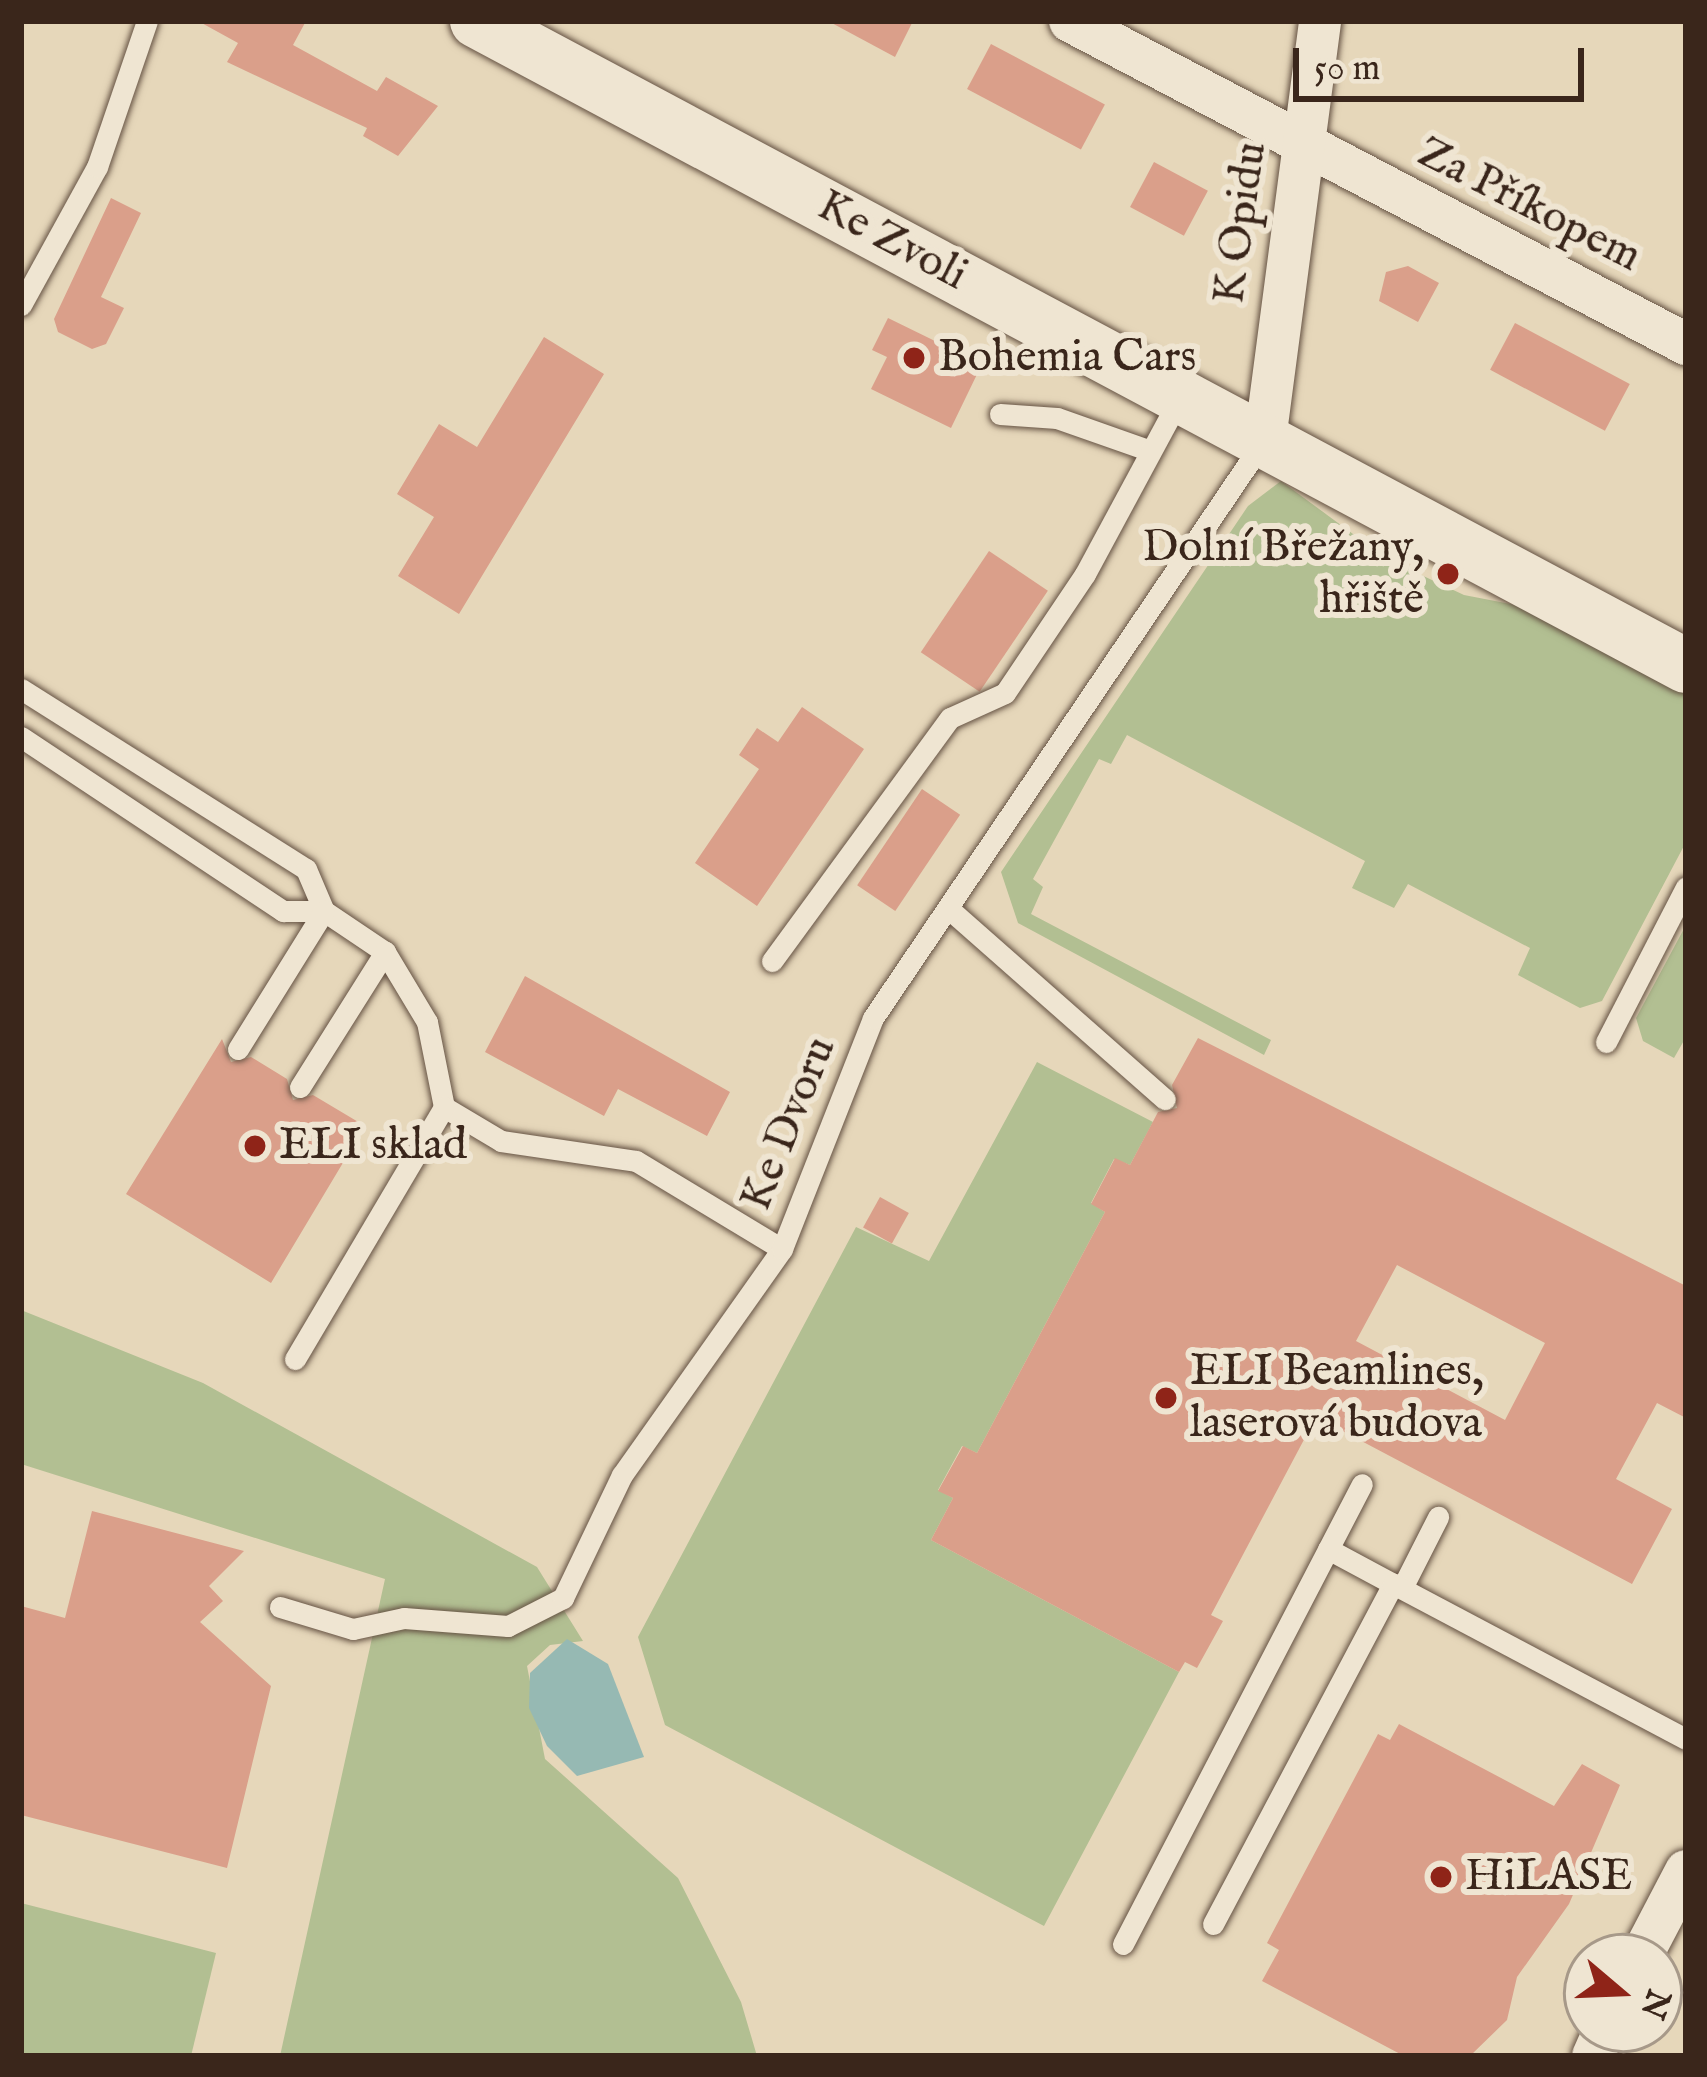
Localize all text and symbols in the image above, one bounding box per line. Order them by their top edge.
scale bar [1299,24,1590,98]
text: 50 m [1314,46,1380,92]
street label: Za Příkopem [1408,126,1650,284]
street label: K Opidu [1203,139,1279,307]
street label: Ke Zvoli [808,179,976,303]
place label: Bohemia Cars [938,331,1196,385]
marker: Bohemia Cars [901,345,927,371]
place label: Dolní Břežany, hřiště [1142,521,1424,627]
marker: Dolní Břežany, hřiště [1435,561,1461,587]
street label: Ke Dvoru [730,1029,848,1219]
place label: ELI sklad [279,1119,467,1173]
marker: ELI sklad [242,1133,268,1159]
place label: ELI Beamlines, laserová budova [1190,1345,1484,1451]
marker: ELI Beamlines, laserová budova [1153,1385,1179,1411]
place label: HiLASE [1465,1850,1632,1904]
marker: HiLASE [1428,1864,1454,1890]
north arrow [1563,1933,1683,2053]
text: N [1630,1983,1679,2024]

